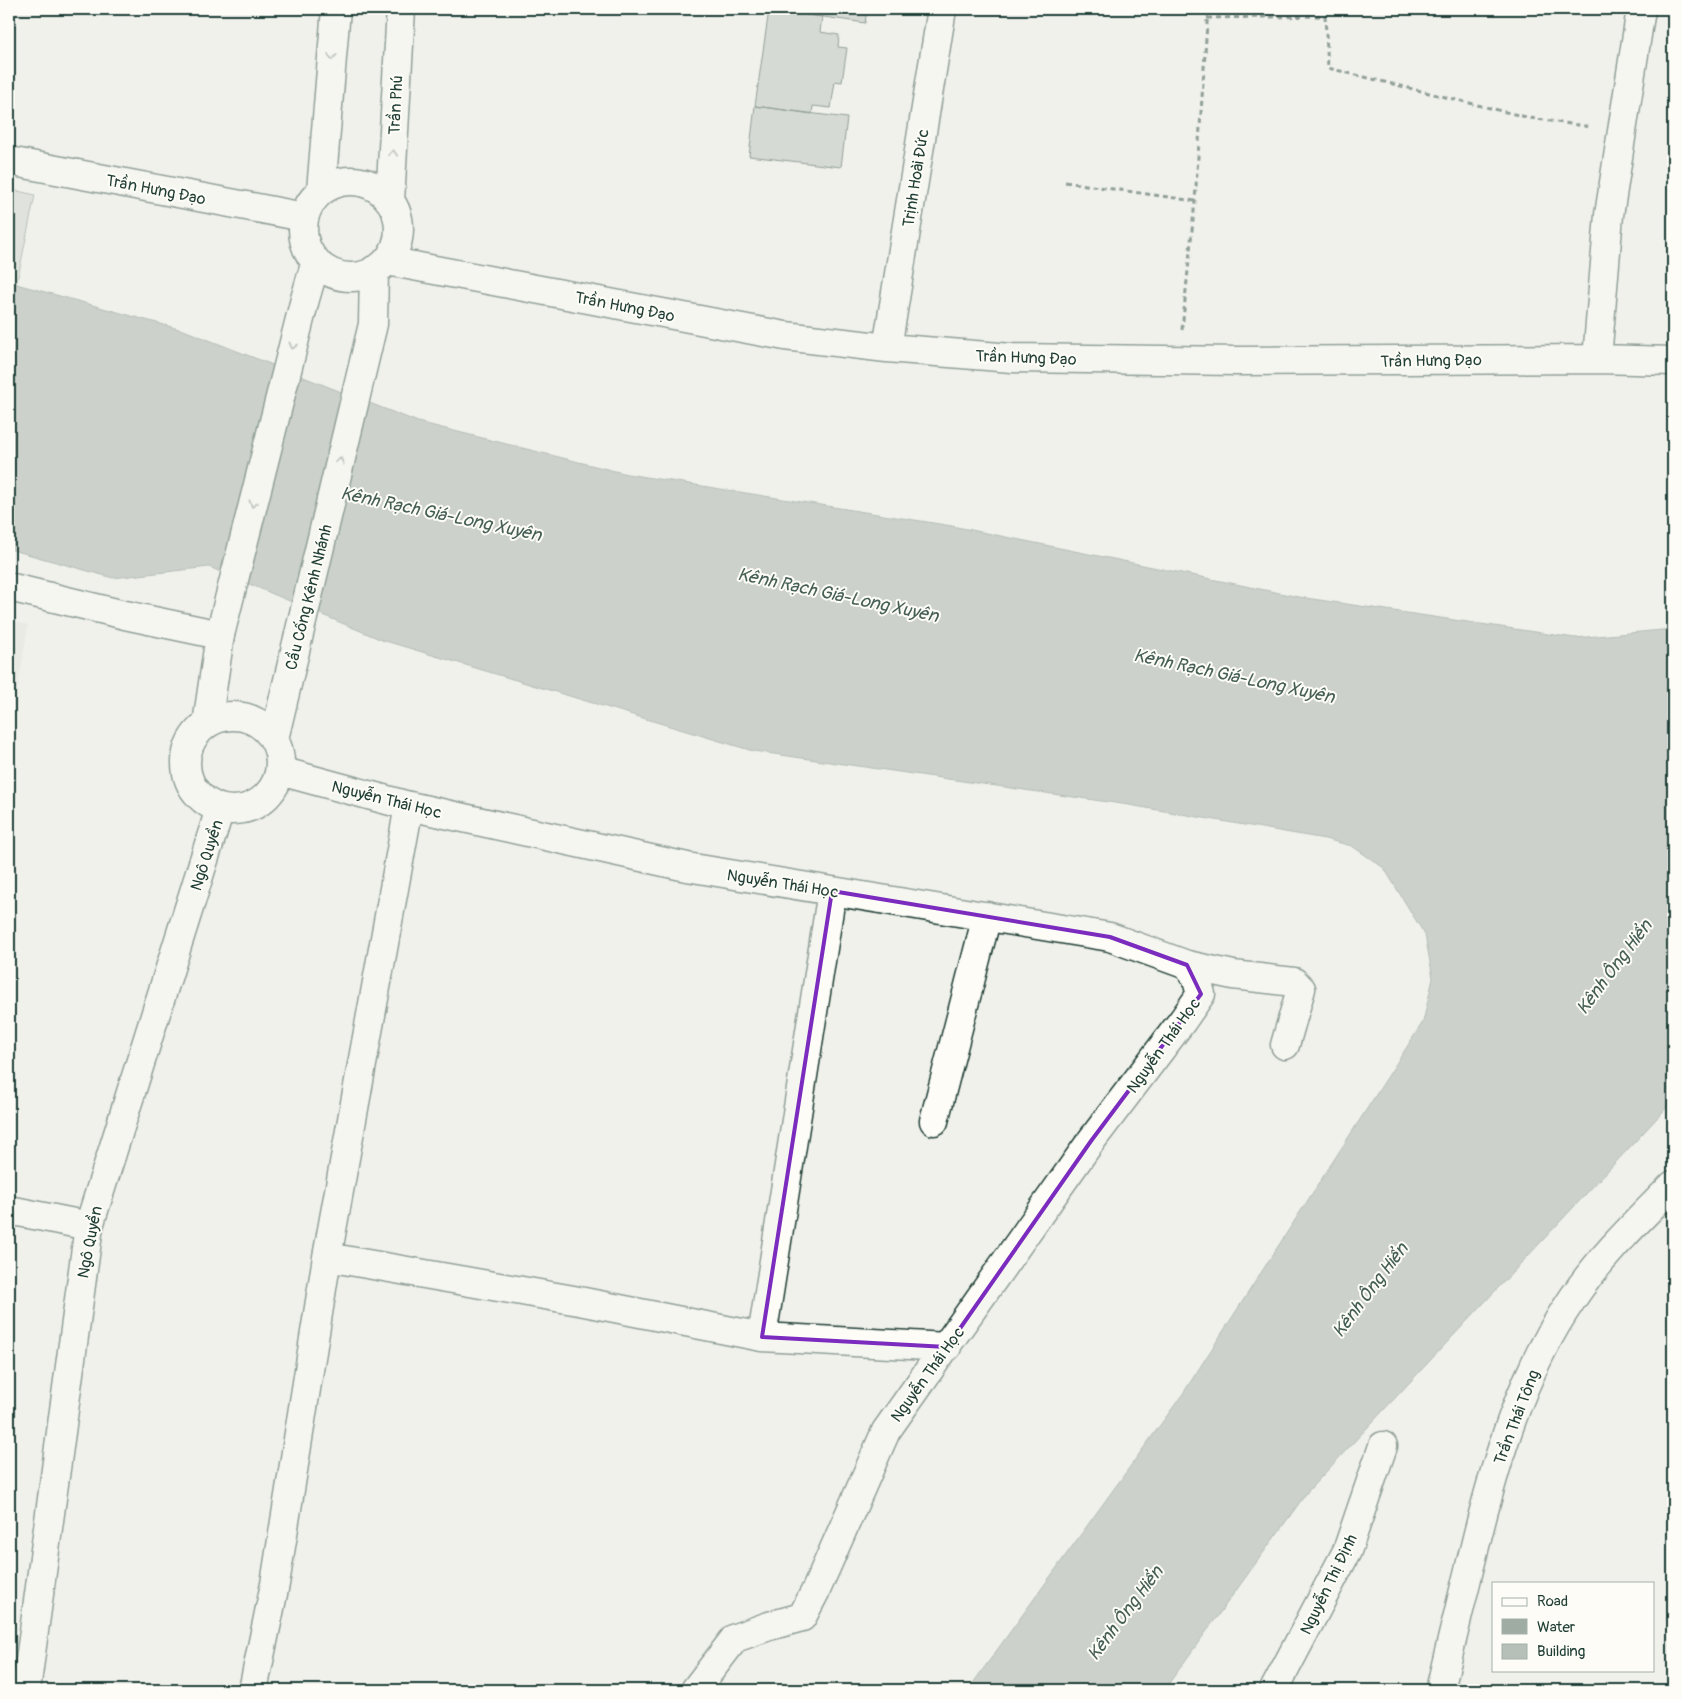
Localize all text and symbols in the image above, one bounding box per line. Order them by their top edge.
one-way arrow [327,54,338,62]
street label: Trần Phú [383,75,408,135]
street label: Trịnh Hoài Đức [898,128,934,229]
one-way arrow [387,148,398,156]
street label: Trần Hưng Đạo [104,170,208,210]
street label: Trần Hưng Đạo [573,287,677,327]
one-way arrow [288,341,299,350]
street label: Trần Hưng Đạo [975,345,1077,370]
street label: Trần Hưng Đạo [1380,349,1482,372]
one-way arrow [334,456,345,465]
water label: Kênh Rạch Giá-Long Xuyên [338,482,544,547]
one-way arrow [248,499,259,508]
street label: Cầu Cống Kênh Nhánh [280,522,337,672]
water label: Kênh Rạch Giá-Long Xuyên [735,563,941,628]
water label: Kênh Rạch Giá-Long Xuyên [1131,644,1337,709]
street label: Nguyễn Thái Học [330,777,444,823]
street label: Ngô Quyền [186,817,228,893]
street label: Nguyễn Thái Học [726,865,840,903]
water label: Kênh Ông Hiển [1571,915,1658,1019]
street label: Nguyễn Thái Học [1123,994,1205,1097]
street label: Ngô Quyền [73,1204,107,1280]
water label: Kênh Ông Hiển [1327,1238,1414,1342]
street label: Nguyễn Thái Học [887,1323,969,1426]
street label: Trần Thái Tông [1489,1367,1544,1468]
street label: Nguyễn Thị Định [1296,1531,1362,1638]
water label: Kênh Ông Hiển [1082,1561,1169,1665]
legend [1492,1582,1654,1672]
text: Road [1537,1592,1568,1611]
text: Water [1537,1618,1576,1637]
text: Building [1537,1642,1585,1661]

